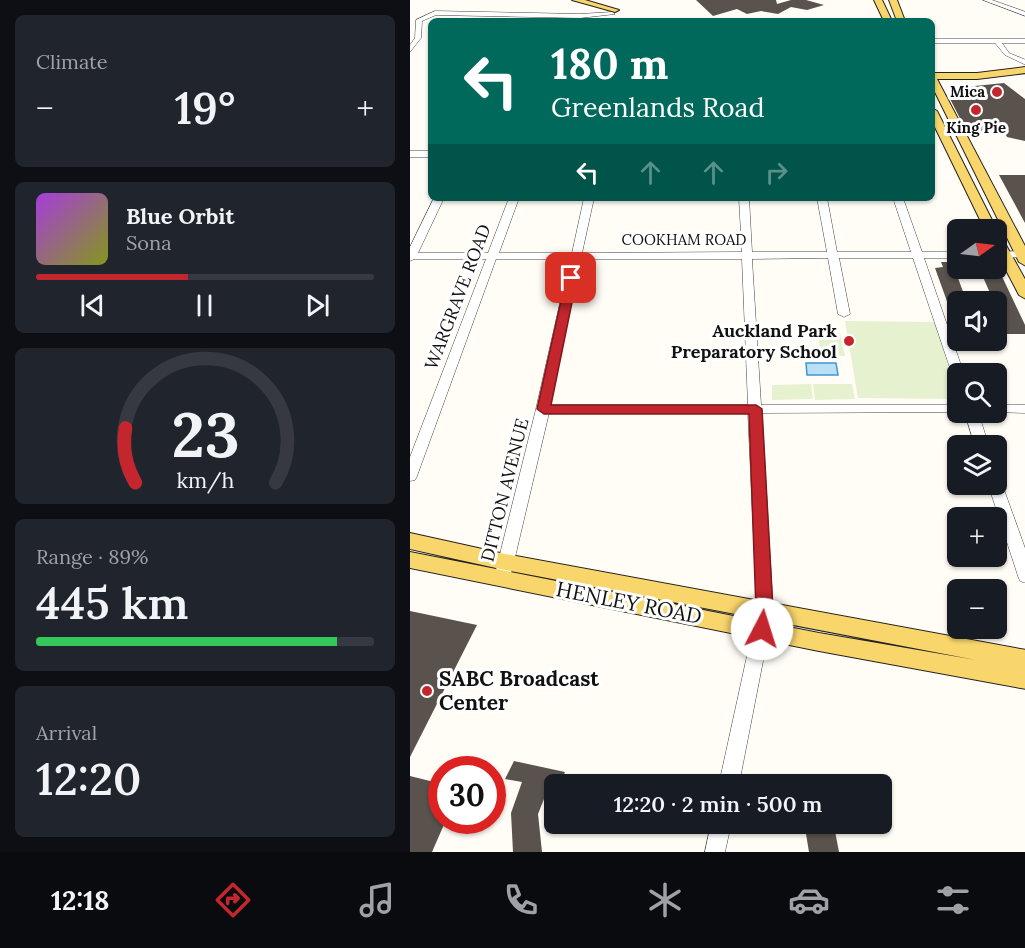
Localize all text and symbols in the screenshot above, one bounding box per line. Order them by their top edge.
text: 180 m [551,37,668,91]
icon: left [452,42,530,120]
text: Climate [36,49,108,74]
text: 19° [174,79,236,136]
place label: Mica [950,82,985,101]
marker: Mica [990,85,1004,99]
text: − [36,87,54,129]
text: + [357,87,374,129]
text: Greenlands Road [551,90,765,124]
marker: King Pie [969,103,983,117]
place label: King Pie [946,118,1006,137]
icon: left [571,156,604,189]
icon: ahead [634,156,667,189]
icon: ahead [697,156,730,189]
icon: right [760,156,793,189]
text: Blue Orbit [126,202,234,230]
north arrow [947,219,1007,279]
map controls [947,219,1007,639]
street label: WARGRAVE ROAD [419,221,496,373]
text: Sona [126,230,172,255]
street label: COOKHAM ROAD [622,230,746,249]
pin [545,252,596,303]
icon: arrive [554,261,587,294]
icon: previous [76,289,109,322]
icon: pause [188,289,221,322]
icon: next [301,289,334,322]
button: sound [947,291,1007,351]
place label: Auckland Park Preparatory School [671,319,837,363]
marker: Auckland Park Preparatory School [842,334,856,348]
button: search [947,363,1007,423]
text: 23 [171,394,239,474]
street label: DITTON AVENUE [476,416,533,564]
button: layers [947,435,1007,495]
text: km/h [176,466,234,494]
button: + [947,507,1007,567]
text: Range · 89% [36,544,148,569]
text: 445 km [36,574,188,631]
street label: HENLEY ROAD [554,575,704,630]
button: − [947,579,1007,639]
position arrow [730,597,794,661]
place label: SABC Broadcast Center [439,665,599,716]
marker: SABC Broadcast Center [420,684,434,698]
text: Arrival [36,720,97,745]
text: 12:20 [36,750,141,807]
speed limit sign: 30 [428,756,506,834]
text: 12:20 · 2 min · 500 m [614,790,822,818]
icon: directions [212,879,254,921]
icon: music [356,879,398,921]
icon: phone [500,879,542,921]
icon: climate [644,879,686,921]
icon: car [788,879,830,921]
icon: filters [932,879,974,921]
text: 12:18 [51,883,110,917]

